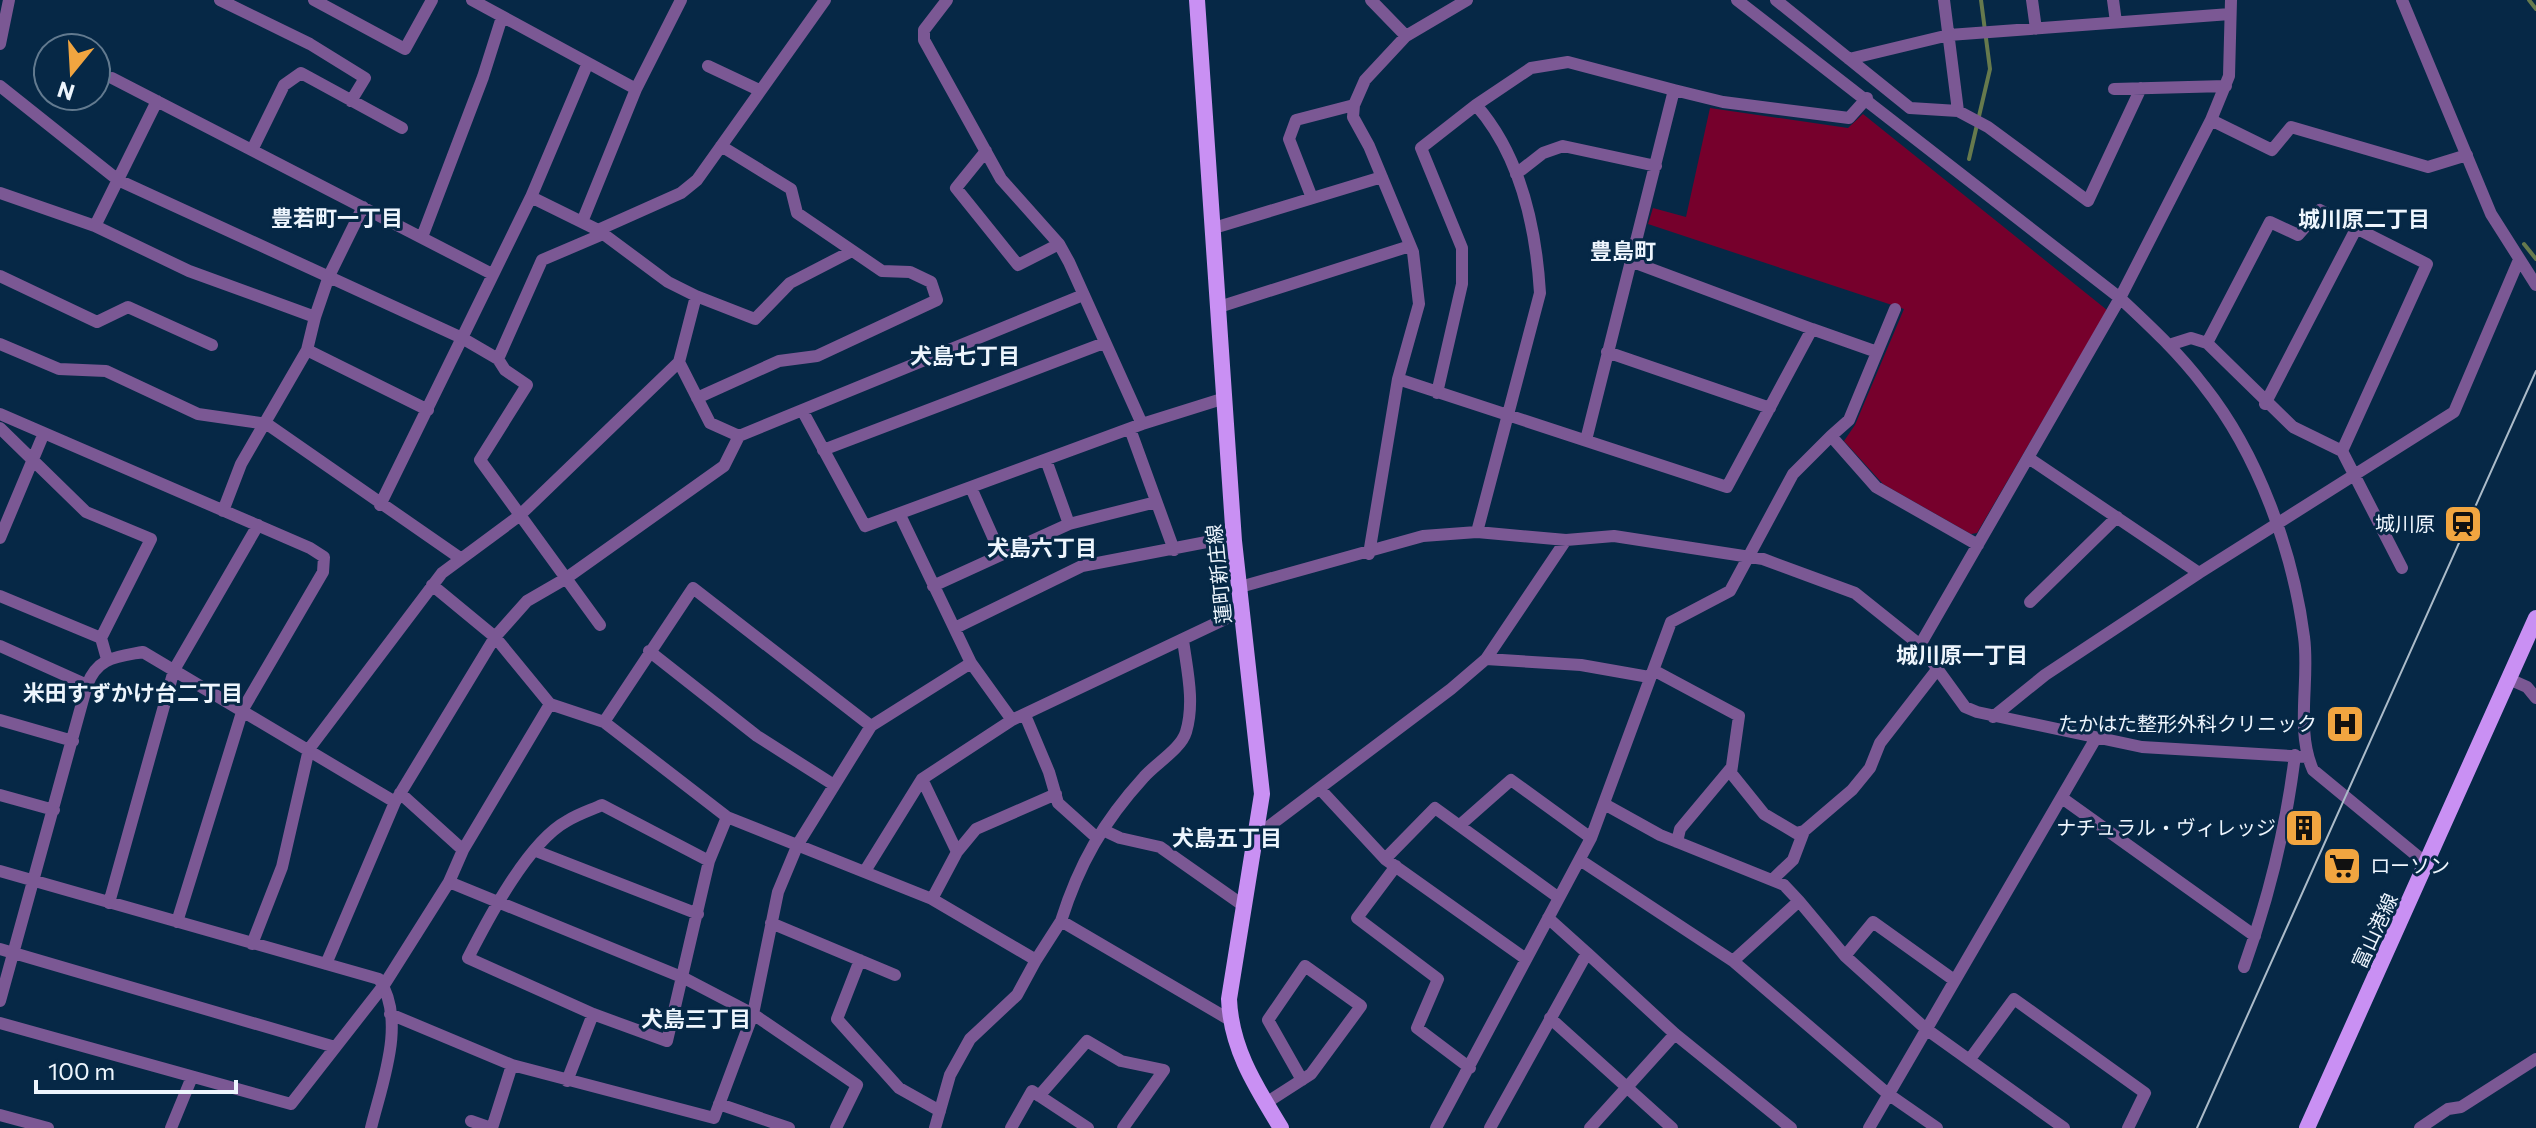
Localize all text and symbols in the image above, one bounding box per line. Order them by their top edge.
north arrow [32,32,112,112]
text: N [54,76,78,107]
district label: 豊若町一丁目 [271,204,403,231]
district label: 城川原二丁目 [2298,205,2430,232]
district label: 豊島町 [1590,237,1656,264]
district label: 犬島七丁目 [910,342,1020,369]
station icon: 城川原 [2442,503,2484,545]
place label: 城川原 [2375,511,2435,535]
street label: 蓮町新庄線 [1201,523,1235,625]
district label: 犬島六丁目 [987,534,1097,561]
district label: 城川原一丁目 [1896,641,2028,668]
district label: 米田すずかけ台二丁目 [23,679,243,706]
hospital icon: たかはた整形外科クリニック [2324,703,2366,745]
place label: たかはた整形外科クリニック [2058,711,2317,735]
building icon: ナチュラル・ヴィレッジ [2283,807,2325,849]
place label: ナチュラル・ヴィレッジ [2056,815,2276,839]
district label: 犬島五丁目 [1172,824,1282,851]
supermarket icon: ローソン [2321,845,2363,887]
place label: ローソン [2370,853,2450,877]
street label: 富山港線 [2346,889,2402,972]
district label: 犬島三丁目 [641,1005,751,1032]
scale bar [36,1044,236,1094]
text: 100 m [48,1056,115,1085]

